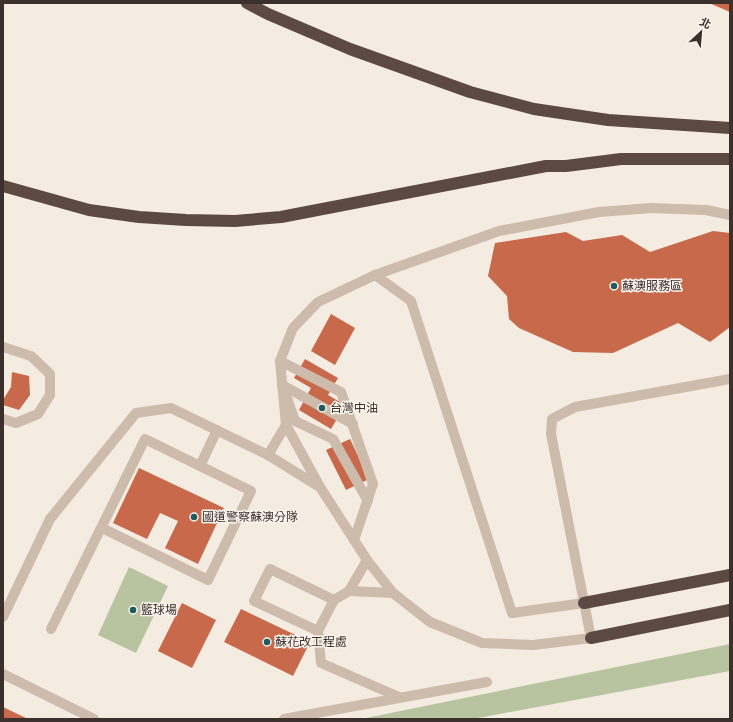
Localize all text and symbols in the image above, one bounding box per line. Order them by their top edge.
north arrow [681,12,721,52]
text: 北 [697,14,713,32]
place label: 蘇澳服務區 [622,278,682,294]
marker: 蘇澳服務區 [609,281,619,291]
place label: 台灣中油 [330,400,378,416]
marker: 台灣中油 [317,403,327,413]
place label: 國道警察蘇澳分隊 [202,509,298,525]
marker: 國道警察蘇澳分隊 [189,512,199,522]
place label: 籃球場 [141,602,177,618]
marker: 籃球場 [128,605,138,615]
place label: 蘇花改工程處 [275,634,347,650]
marker: 蘇花改工程處 [262,637,272,647]

